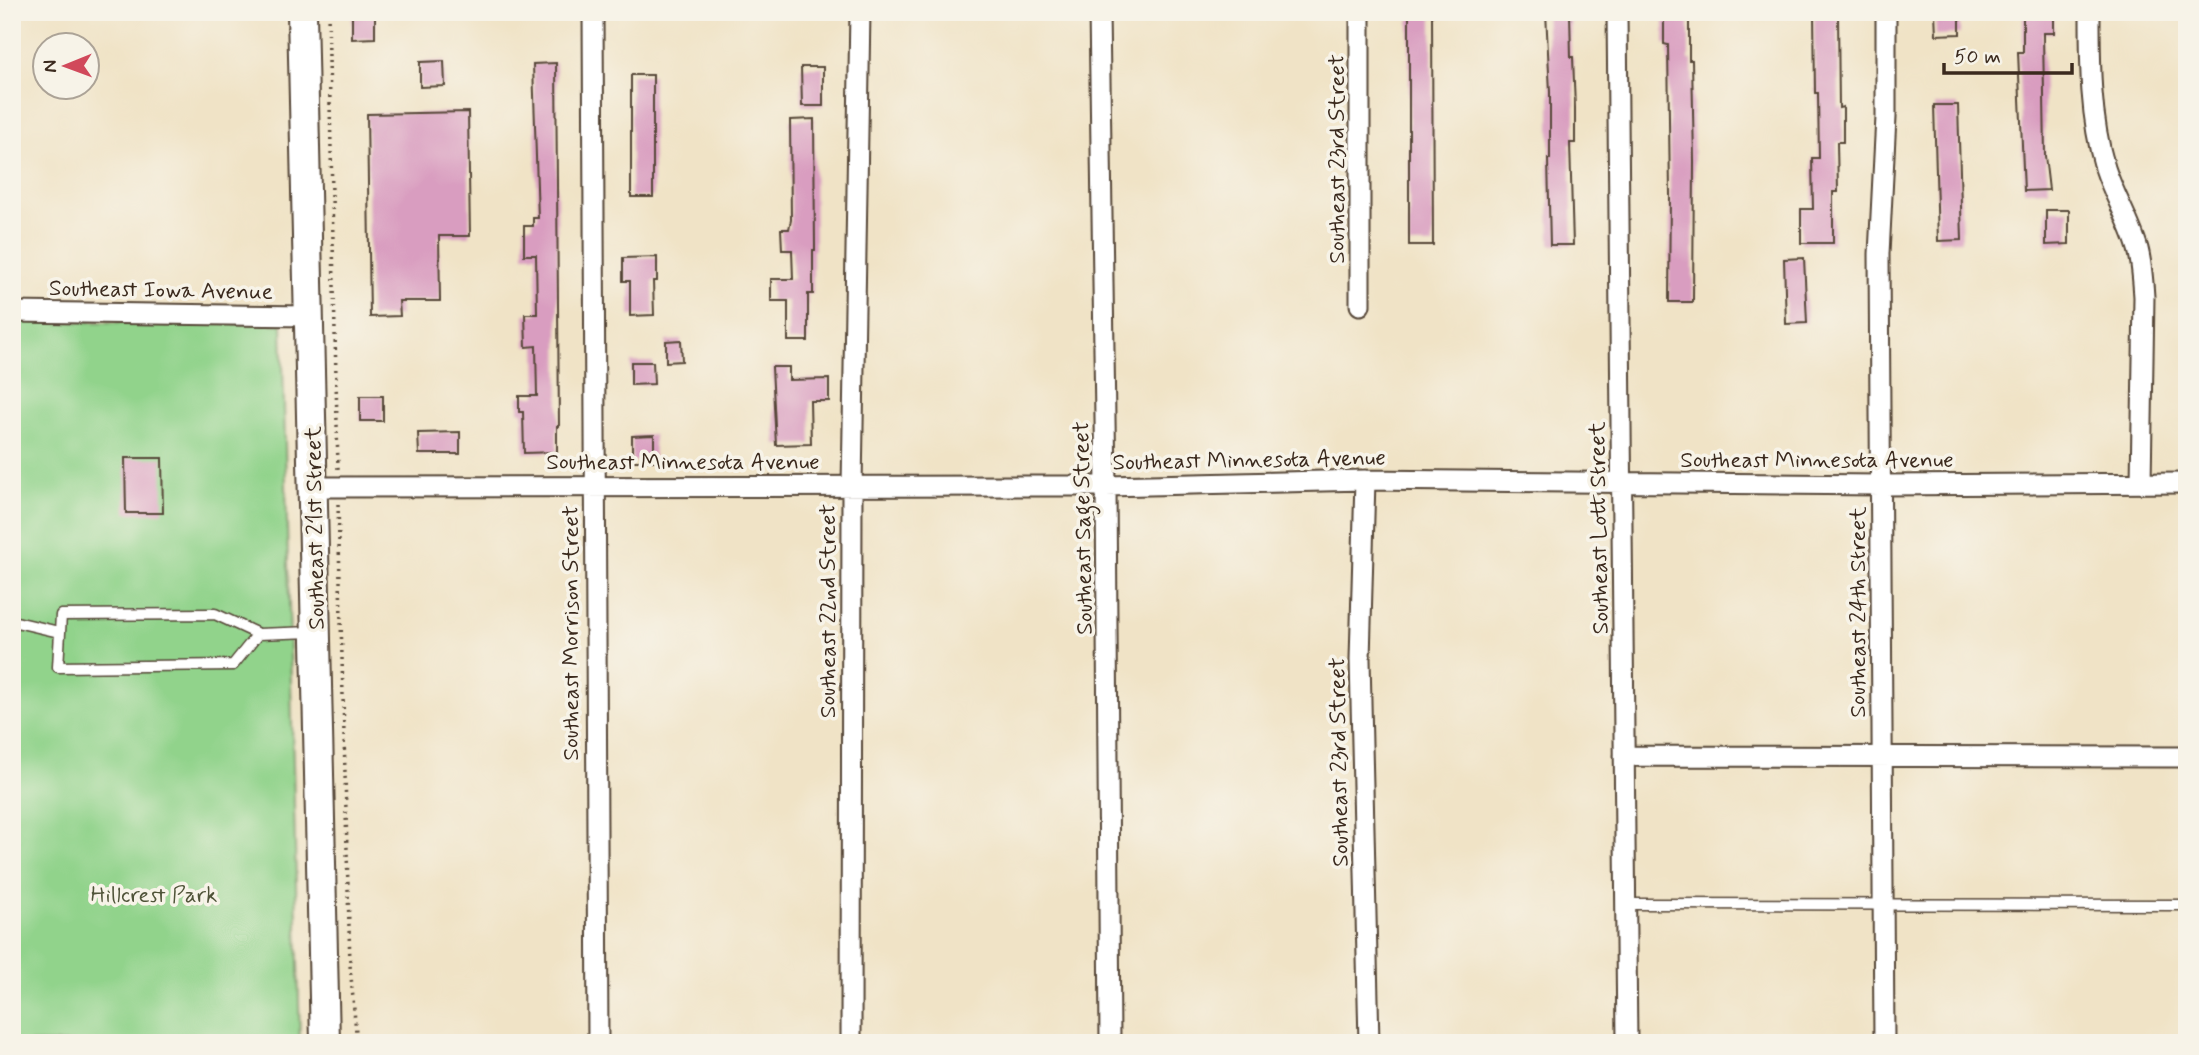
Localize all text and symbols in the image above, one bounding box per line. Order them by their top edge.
north arrow [32,32,102,102]
scale bar [1944,32,2071,76]
text: 50 m [1954,43,2001,71]
street label: Southeast 23rd Street [1323,54,1353,264]
text: N [38,60,63,73]
street label: Southeast Iowa Avenue [49,274,273,308]
street label: Southeast Sage Street [1067,421,1103,635]
street label: Southeast Lott Street [1583,421,1617,635]
street label: Southeast 21st Street [299,425,333,630]
street label: Southeast Minnesota Avenue [1112,444,1386,478]
street label: Southeast Minnesota Avenue [1680,446,1954,476]
street label: Southeast Minnesota Avenue [546,448,820,478]
street label: Southeast 22nd Street [814,504,844,718]
street label: Southeast Morrison Street [557,505,587,761]
street label: Southeast 24th Street [1844,506,1874,718]
street label: Southeast 23rd Street [1323,657,1357,867]
park label: Hillcrest Park [90,881,218,911]

